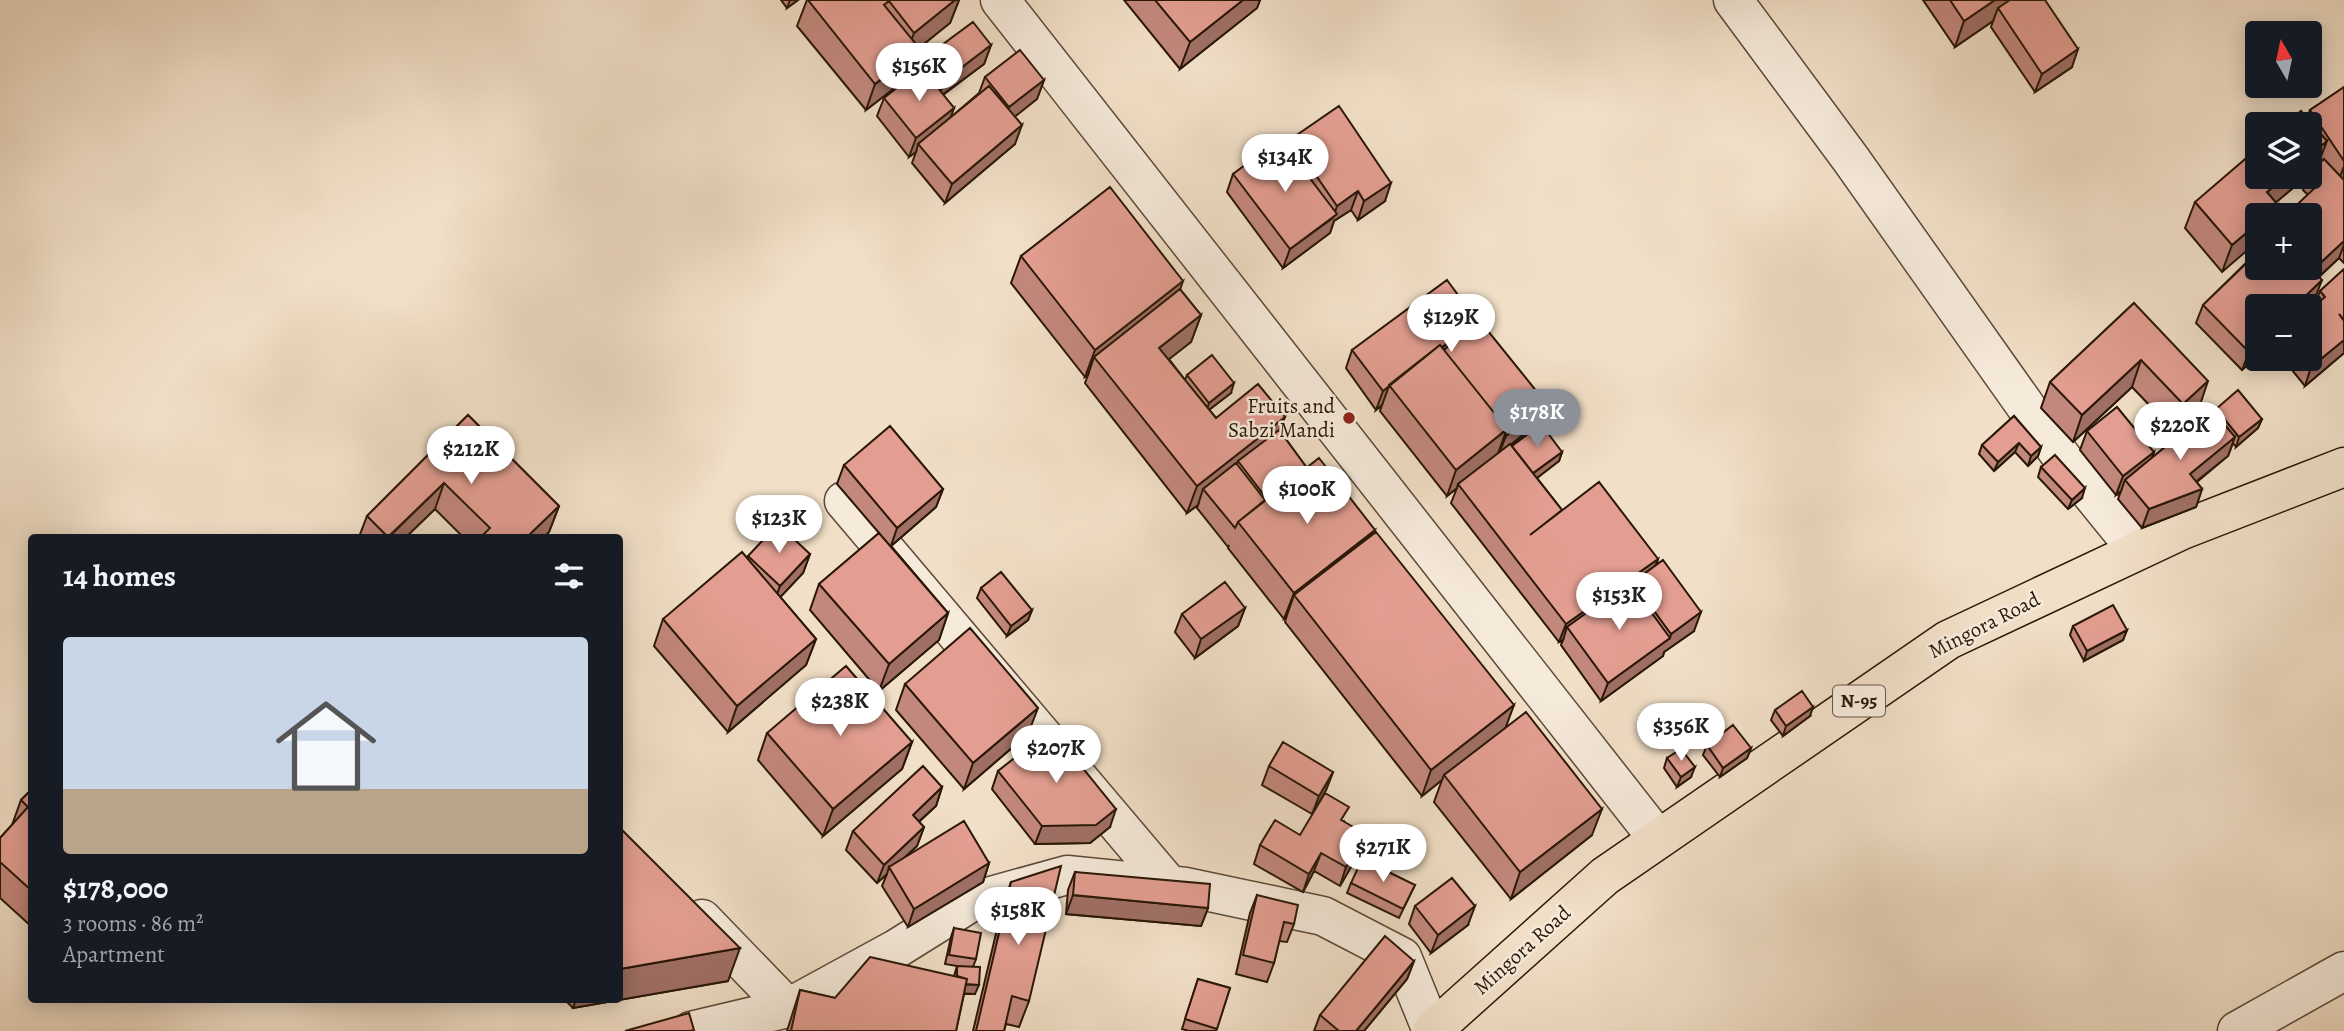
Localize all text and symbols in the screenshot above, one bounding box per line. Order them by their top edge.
north arrow [2245,21,2322,98]
map controls [2245,21,2322,371]
pin: $156K [870,43,968,103]
text: $156K [892,50,946,81]
button: layers [2245,112,2322,189]
pin: $134K [1236,134,1334,194]
text: $134K [1258,141,1312,172]
button: + [2245,203,2322,280]
pin: $129K [1402,294,1500,354]
button: − [2245,294,2322,371]
text: $129K [1423,301,1479,332]
pin: $178K [1488,390,1586,449]
place label: Fruits and Sabzi Mandi [1228,392,1336,444]
text: $178K [1510,396,1564,427]
pin: $220K [2131,402,2229,462]
text: $220K [2150,409,2210,440]
marker: Fruits and Sabzi Mandi [1341,410,1357,426]
pin: $212K [422,426,520,486]
text: $212K [443,433,499,464]
pin: $100K [1258,466,1356,526]
text: $100K [1278,473,1336,504]
pin: $123K [730,496,828,555]
text: $123K [751,502,807,533]
text: 14 homes [63,556,176,596]
icon: filters [550,557,588,595]
pin: $153K [1570,572,1668,632]
text: $153K [1592,579,1646,610]
street label: Mingora Road [1924,585,2045,665]
pin: $238K [791,678,889,738]
icon: home [263,683,389,809]
text: $238K [811,685,869,716]
road number: N-95 [1833,686,1885,716]
pin: $356K [1632,704,1730,763]
text: $356K [1653,710,1709,741]
pin: $207K [1007,726,1105,785]
text: $207K [1027,732,1085,763]
pin: $271K [1334,824,1432,884]
text: $271K [1356,831,1411,862]
text: $178,000 [63,868,168,908]
pin: $158K [969,888,1067,947]
text: $158K [991,894,1045,925]
street label: Mingora Road [1467,898,1577,1001]
text: 3 rooms · 86 m² [63,908,204,939]
text: Apartment [63,939,165,970]

